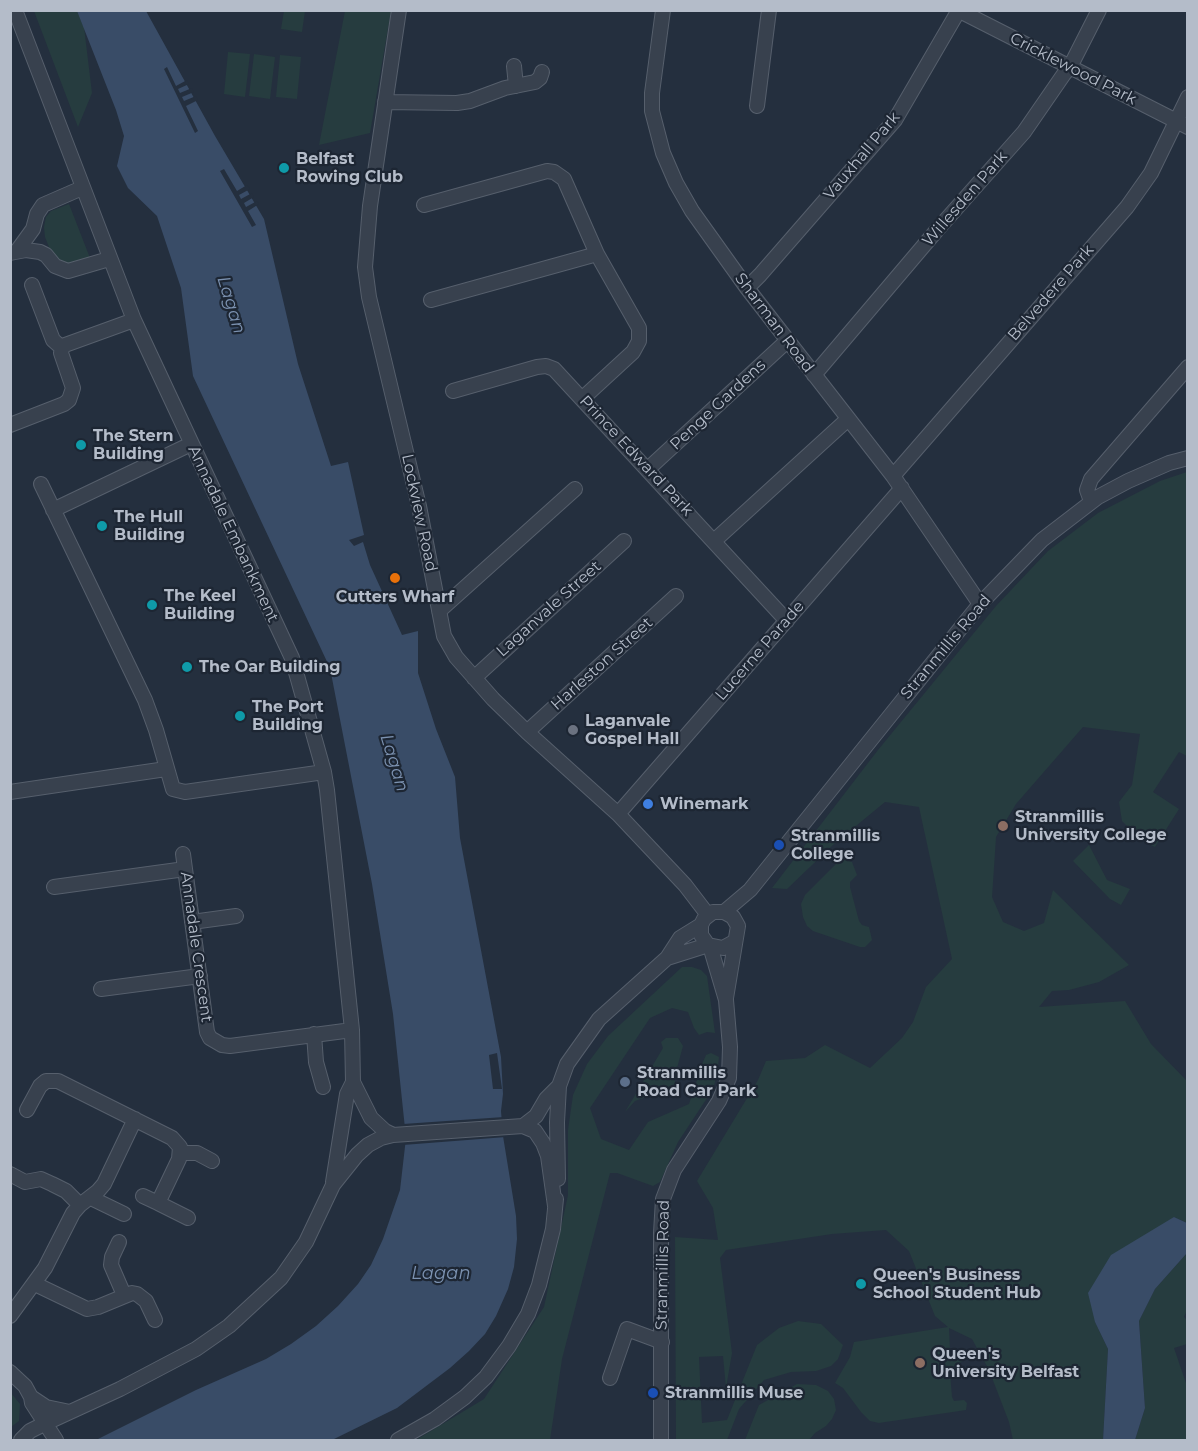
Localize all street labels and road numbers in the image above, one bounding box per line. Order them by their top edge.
street label: Cricklewood Park [1006,29,1140,109]
street label: Vauxhall Park [820,108,904,204]
street label: Willesden Park [918,147,1012,251]
street label: Belvedere Park [1004,241,1098,345]
street label: Sharman Road [730,269,818,377]
street label: Penge Gardens [666,356,770,454]
street label: Prince Edward Park [575,392,697,520]
street label: Annadale Embankment [183,442,283,626]
street label: Lockview Road [397,452,441,574]
street label: Laganvale Street [493,557,605,661]
street label: Stranmillis Road [897,591,995,703]
street label: Lucerne Parade [711,597,809,705]
street label: Harleston Street [547,613,657,715]
street label: Annadale Crescent [176,870,216,1024]
street label: Stranmillis Road [652,1200,674,1330]

